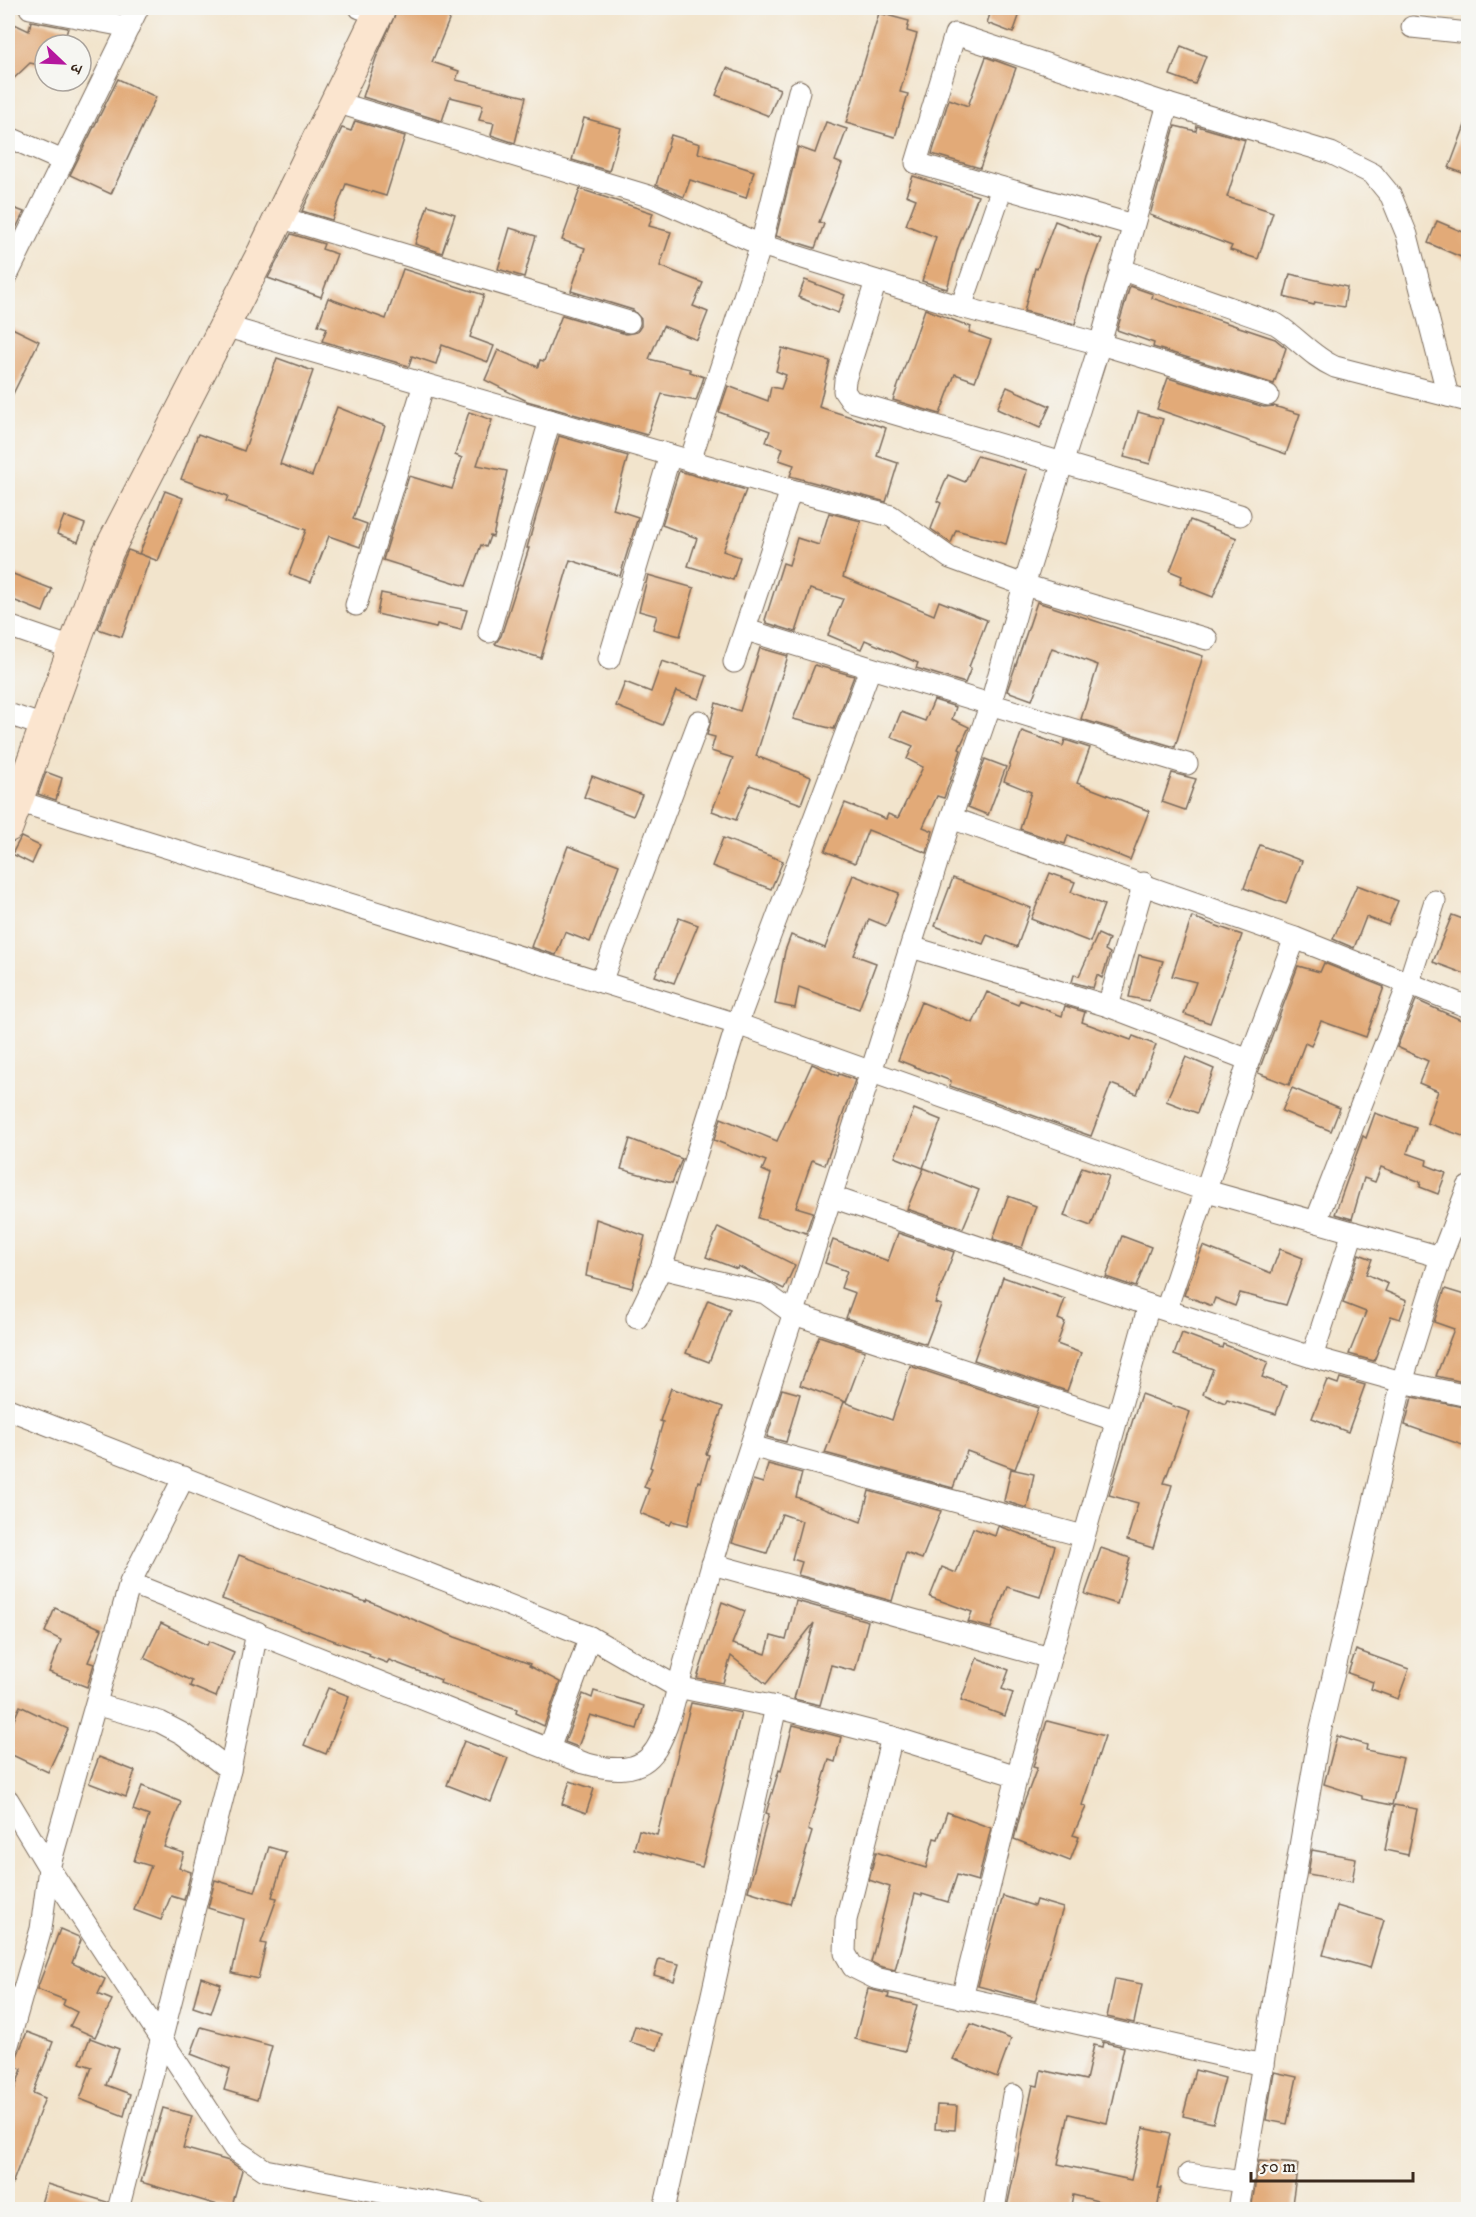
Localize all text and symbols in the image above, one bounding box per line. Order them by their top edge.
north arrow [33,33,93,93]
text: उ [64,60,87,78]
scale bar [1251,2145,1413,2183]
text: 50 m [1260,2156,1296,2178]

